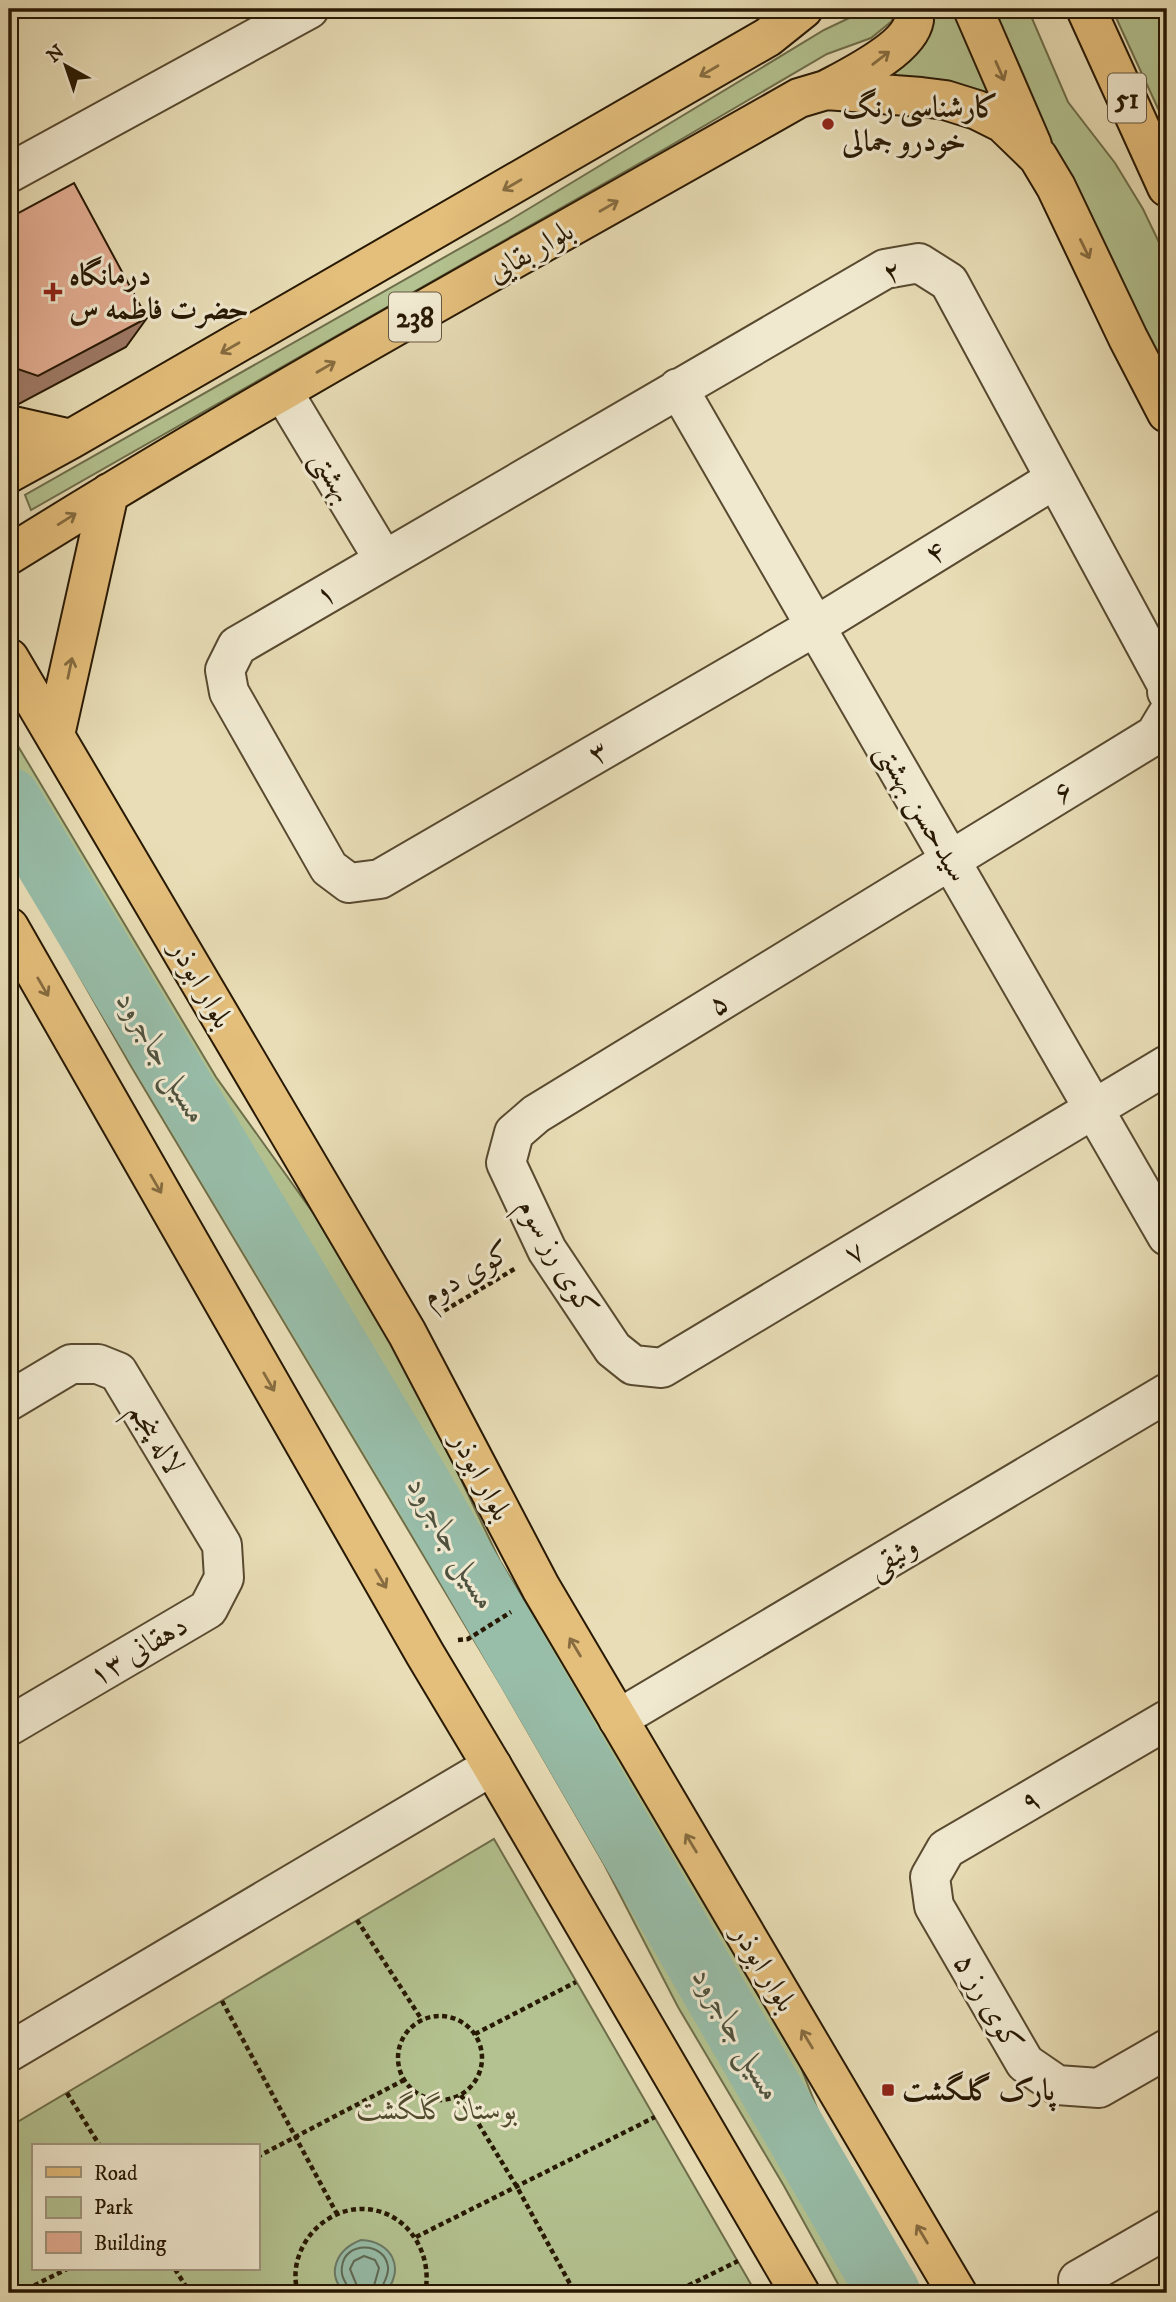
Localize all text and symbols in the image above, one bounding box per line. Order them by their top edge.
north arrow [32,32,102,102]
text: N [43,40,70,68]
one-way arrow [871,50,889,66]
one-way arrow [994,60,1007,81]
one-way arrow [699,64,719,78]
road number: 51 [1108,74,1146,122]
place label: کارشناسی رنگ خودرو جمالی [841,87,999,161]
marker: کارشناسی رنگ خودرو جمالی [820,116,836,132]
one-way arrow [502,178,522,192]
one-way arrow [599,199,619,213]
street label: بلوار بقایی [481,213,581,292]
one-way arrow [1079,238,1093,259]
street label: ۲ [879,252,906,293]
place label: درمانگاه حضرت فاطمه س [69,255,249,329]
marker: درمانگاه حضرت فاطمه س [43,282,63,302]
road number: 238 [389,292,441,342]
one-way arrow [220,341,240,355]
one-way arrow [316,360,336,374]
street label: بهشتی [300,444,362,511]
one-way arrow [56,512,76,526]
street label: ۴ [919,533,953,574]
street label: ۱ [309,575,343,616]
one-way arrow [64,657,77,680]
street label: ۳ [582,733,616,774]
street label: سیدحسن بهشتی [865,736,976,890]
street label: ۶ [1047,772,1081,813]
street label: بلوار ابوذر [159,931,241,1036]
one-way arrow [36,976,50,996]
water label: مسیل جاجرود [105,984,217,1132]
street label: ۵ [702,984,736,1025]
one-way arrow [150,1173,163,1194]
street label: کوی رز سوم [503,1192,605,1327]
street label: کوی دوم [415,1233,522,1321]
street label: ۷ [838,1233,872,1274]
one-way arrow [262,1371,276,1391]
street label: لاله پنجم [113,1396,192,1486]
street label: بلوار ابوذر [440,1423,520,1528]
water label: مسیل جاجرود [396,1470,506,1619]
street label: وثیقی [860,1528,926,1589]
one-way arrow [375,1569,389,1589]
street label: دهقانی ۱۳ [83,1607,195,1695]
one-way arrow [568,1637,582,1657]
street label: ۹ [1014,1781,1048,1822]
one-way arrow [684,1833,698,1853]
street label: بلوار ابوذر [722,1916,804,2019]
street label: کوی رز ۵ [945,1947,1031,2059]
water label: مسیل جاجرود [681,1961,791,2110]
one-way arrow [799,2029,813,2049]
place label: پارک گلگشت [902,2070,1057,2112]
marker: پارک گلگشت [880,2082,896,2098]
park label: بوستان گلگشت [356,2090,518,2129]
legend [32,2144,259,2270]
text: Road [94,2161,138,2187]
text: Park [94,2195,134,2221]
one-way arrow [915,2225,929,2245]
text: Building [94,2231,167,2257]

